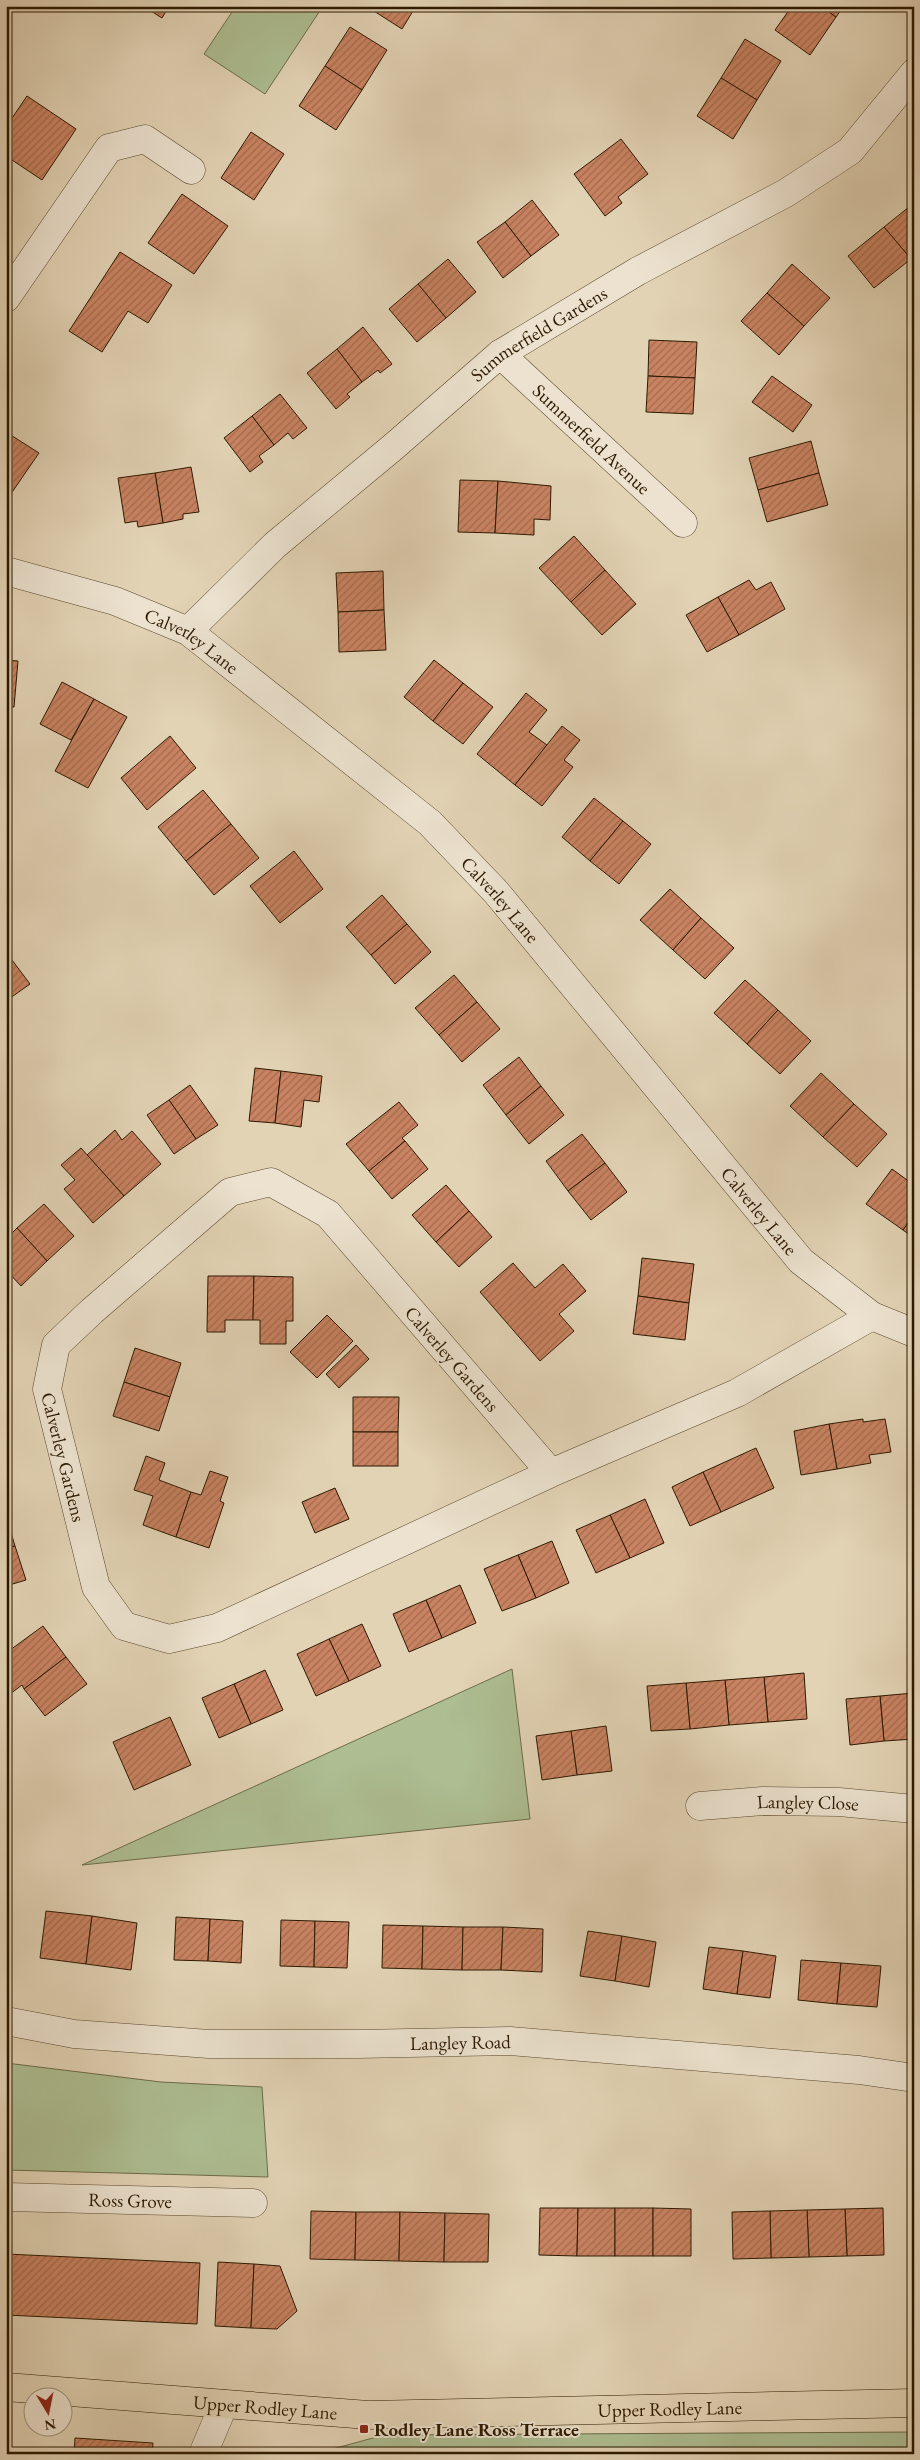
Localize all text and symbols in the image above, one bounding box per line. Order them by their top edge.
street label: Summerfield Gardens [465,280,612,387]
street label: Summerfield Avenue [527,378,656,500]
street label: Calverley Lane [141,602,244,679]
street label: Calverley Lane [456,851,545,948]
street label: Calverley Lane [716,1161,803,1260]
street label: Calverley Gardens [399,1301,505,1417]
street label: Calverley Gardens [36,1390,92,1524]
street label: Langley Close [756,1788,860,1816]
street label: Langley Road [410,2028,511,2055]
street label: Ross Grove [88,2186,172,2214]
north arrow [22,2388,72,2438]
street label: Upper Rodley Lane [192,2389,338,2425]
street label: Upper Rodley Lane [597,2394,742,2422]
text: N [42,2415,57,2435]
place label: Rodley Lane Ross Terrace [374,2417,579,2442]
marker: Rodley Lane Ross Terrace [358,2423,370,2435]

